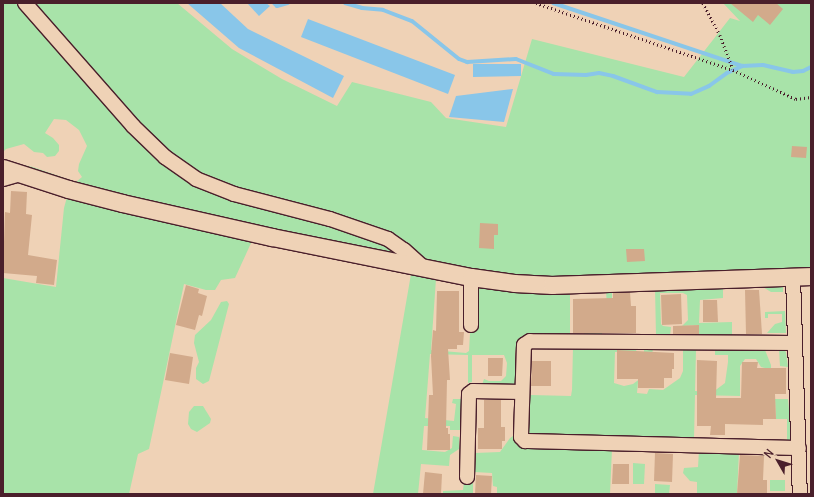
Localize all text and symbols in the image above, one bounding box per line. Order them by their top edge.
north arrow [758,441,798,481]
text: N [761,446,777,461]

